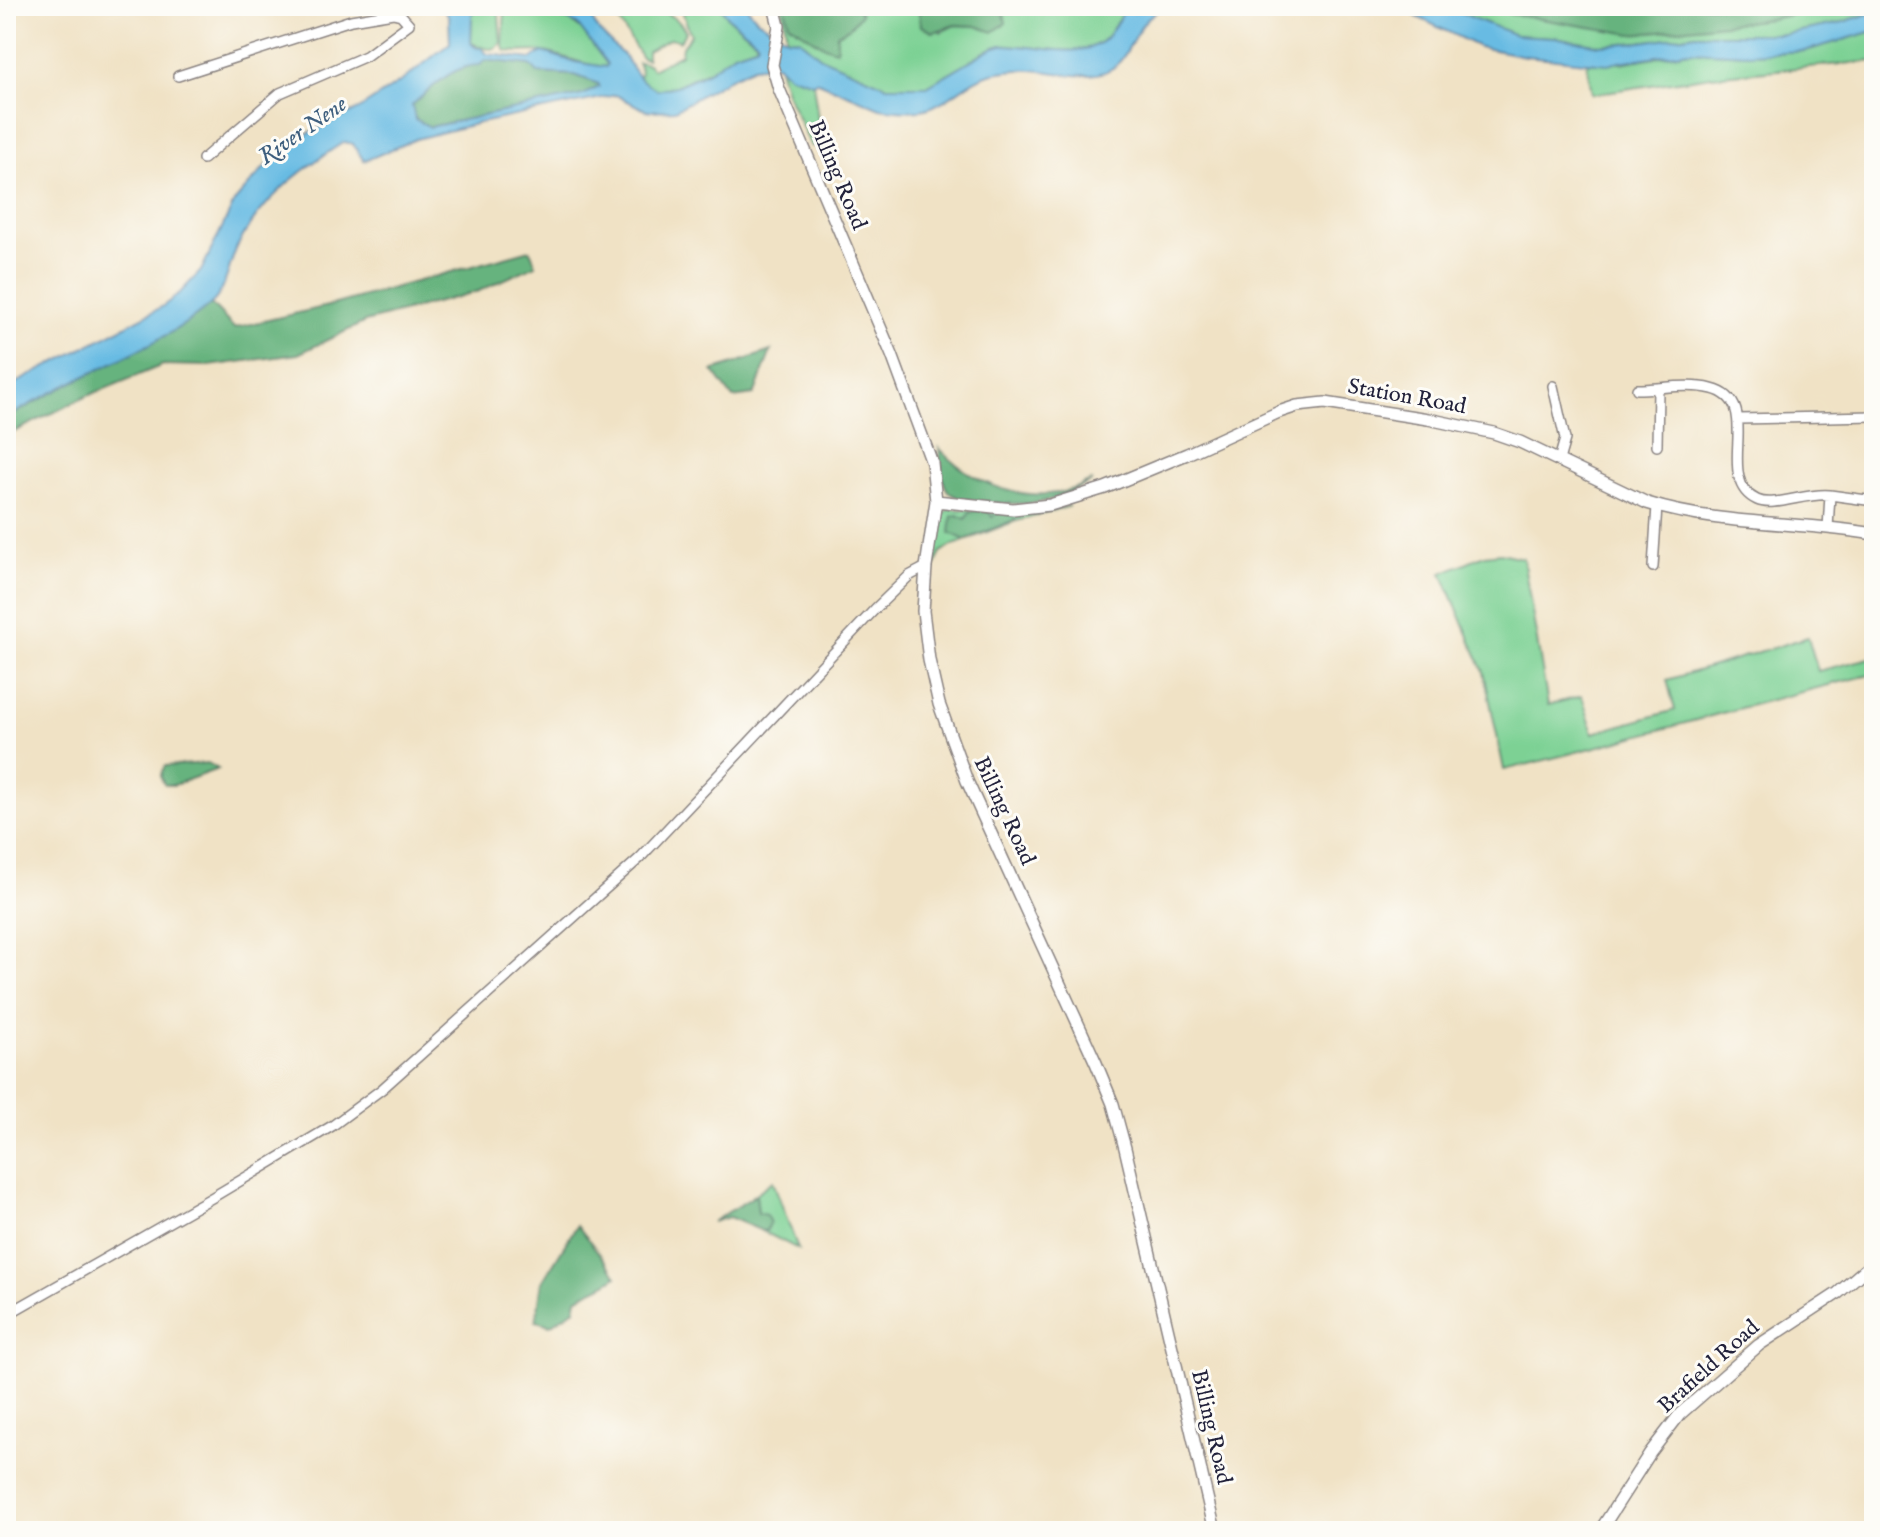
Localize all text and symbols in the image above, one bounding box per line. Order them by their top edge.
water label: River Nene [252,89,354,173]
street label: Billing Road [801,116,873,234]
street label: Station Road [1346,373,1469,421]
street label: Billing Road [967,752,1041,870]
street label: Brafield Road [1652,1314,1766,1420]
street label: Billing Road [1184,1367,1238,1487]

